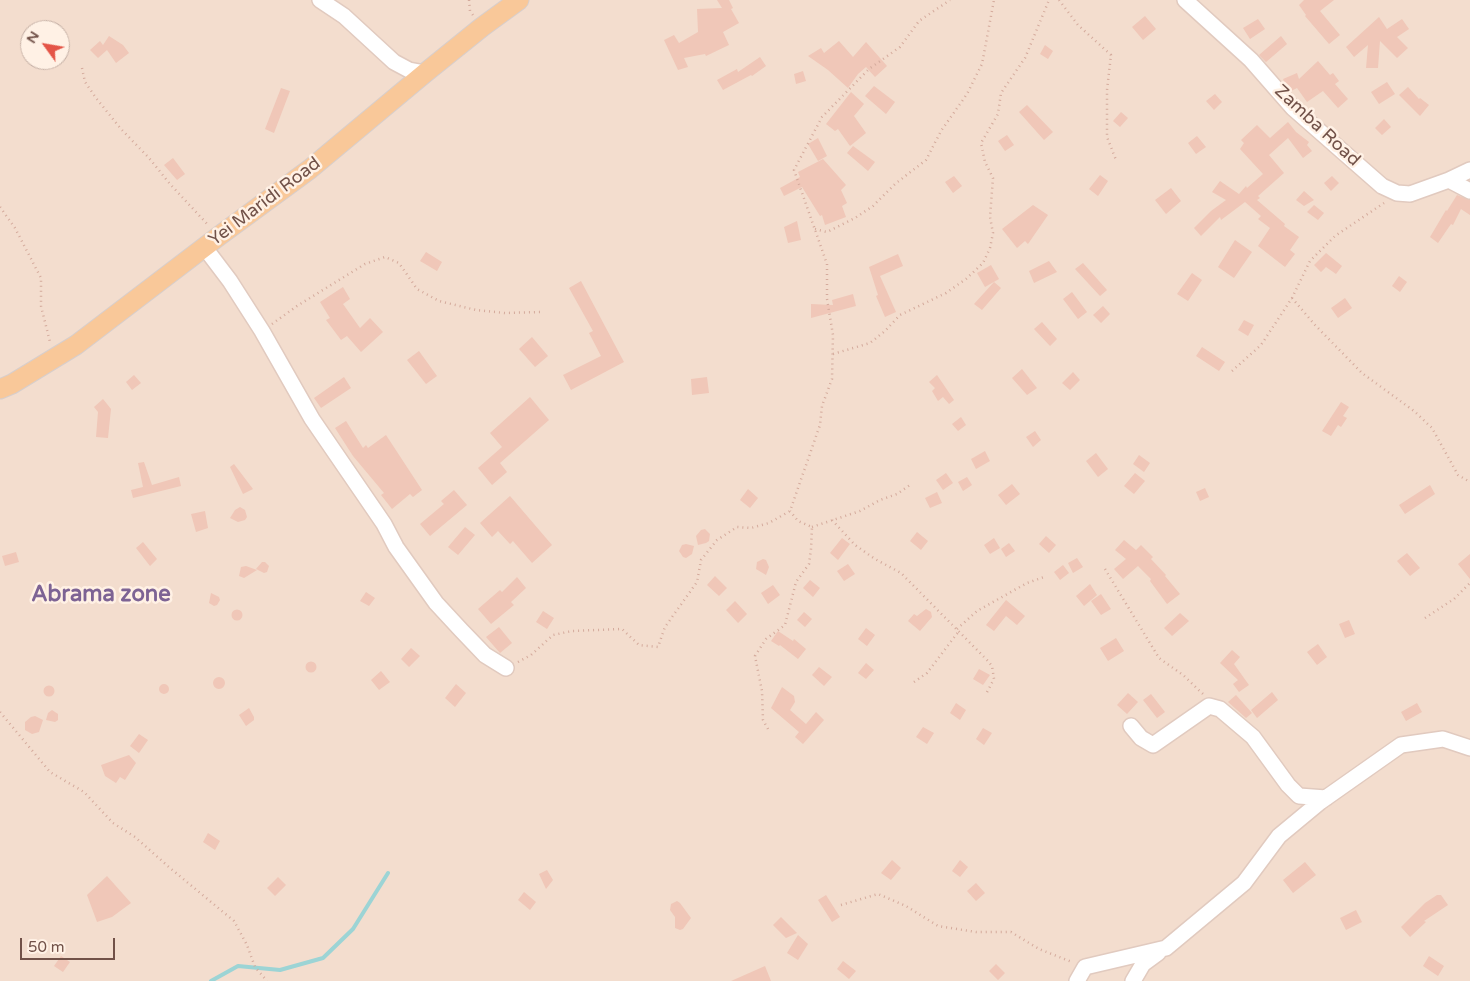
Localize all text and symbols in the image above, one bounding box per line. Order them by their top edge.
north arrow [20,20,70,70]
text: N [23,28,43,47]
street label: Zamba Road [1270,81,1364,171]
street label: Yei Maridi Road [205,153,325,251]
district label: Abrama zone [31,582,171,608]
scale bar [22,928,118,960]
text: 50 m [28,938,65,956]

